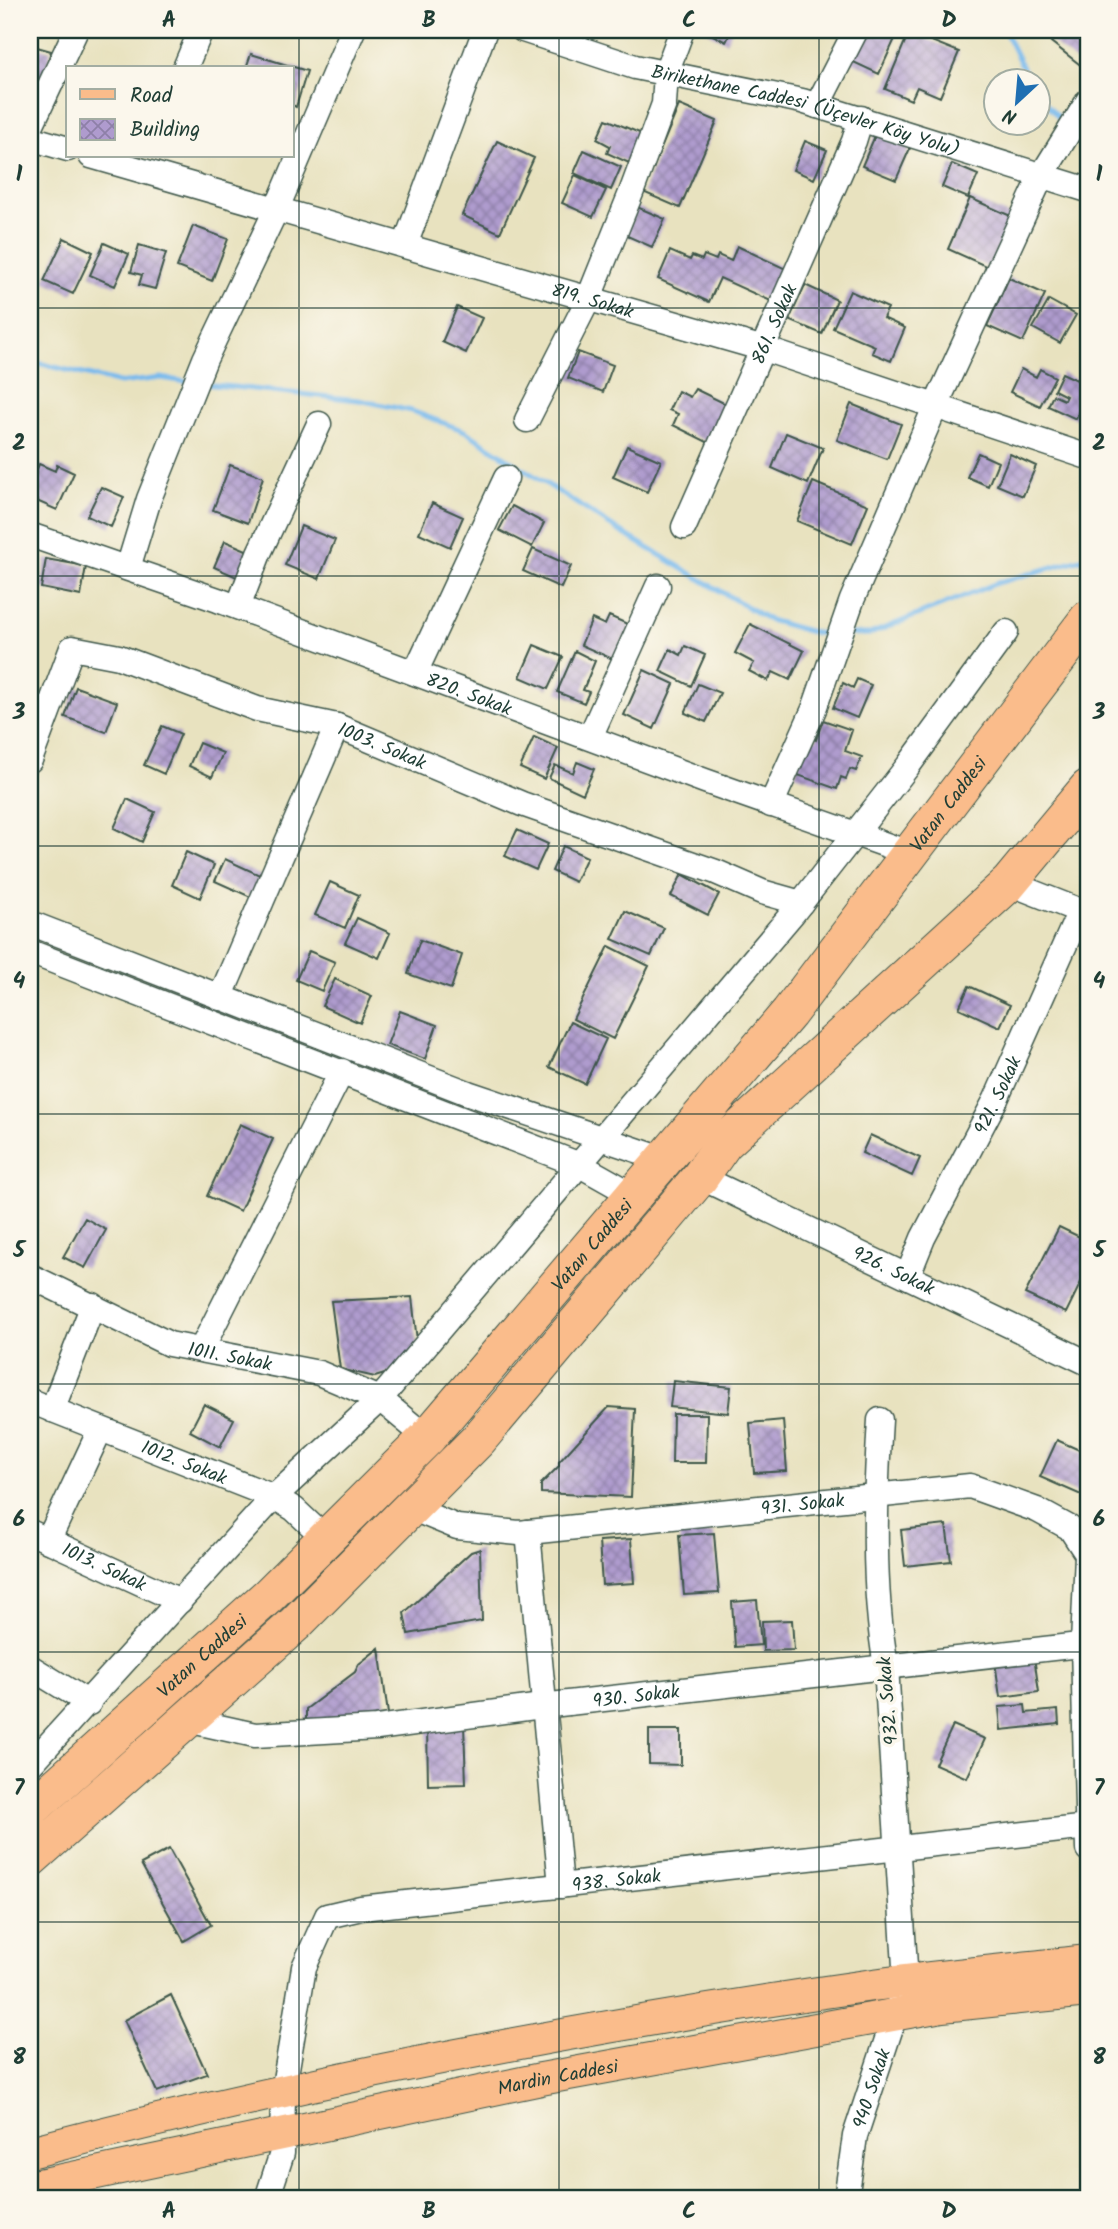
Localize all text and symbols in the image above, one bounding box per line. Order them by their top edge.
text: A [162,3,176,39]
text: B [422,3,436,39]
text: C [682,3,696,39]
text: D [941,3,957,39]
street label: Birikethane Caddesi (Üçevler Köy Yolu) [648,58,963,166]
legend [66,66,294,158]
north arrow [982,66,1052,136]
text: Road [130,80,173,113]
text: N [998,99,1022,132]
text: Building [130,114,200,147]
text: 1 [16,157,23,193]
text: 1 [1096,157,1103,193]
street label: 819. Sokak [548,276,637,328]
street label: 861. Sokak [744,279,806,370]
text: 2 [12,426,26,462]
text: 2 [1092,426,1106,462]
street label: 820. Sokak [421,666,516,725]
text: 3 [12,695,26,731]
text: 3 [1092,695,1106,731]
street label: 1003. Sokak [333,715,431,779]
street label: Vatan Caddesi [903,750,996,859]
text: 4 [13,964,26,1000]
text: 4 [1093,964,1106,1000]
street label: 921. Sokak [967,1052,1030,1140]
street label: Vatan Caddesi [545,1192,642,1299]
text: 5 [12,1233,27,1269]
text: 5 [1092,1233,1107,1269]
street label: 926. Sokak [847,1239,939,1304]
street label: 1011. Sokak [185,1335,274,1381]
street label: 1012. Sokak [136,1433,231,1494]
street label: 931. Sokak [759,1486,846,1525]
text: 6 [13,1502,25,1538]
text: 6 [1093,1502,1105,1538]
street label: 1013. Sokak [57,1536,151,1601]
street label: Vatan Caddesi [151,1607,256,1706]
street label: 932. Sokak [870,1655,908,1746]
street label: 930. Sokak [591,1677,681,1717]
text: 7 [14,1771,26,1807]
text: 7 [1094,1771,1106,1807]
street label: 938. Sokak [571,1862,663,1901]
text: 8 [12,2040,26,2076]
text: 8 [1092,2040,1106,2076]
street label: 940 Sokak [846,2045,900,2133]
street label: Mardin Caddesi [495,2052,622,2105]
text: A [162,2194,176,2229]
text: B [422,2194,436,2229]
text: C [682,2194,696,2229]
text: D [941,2194,957,2229]

